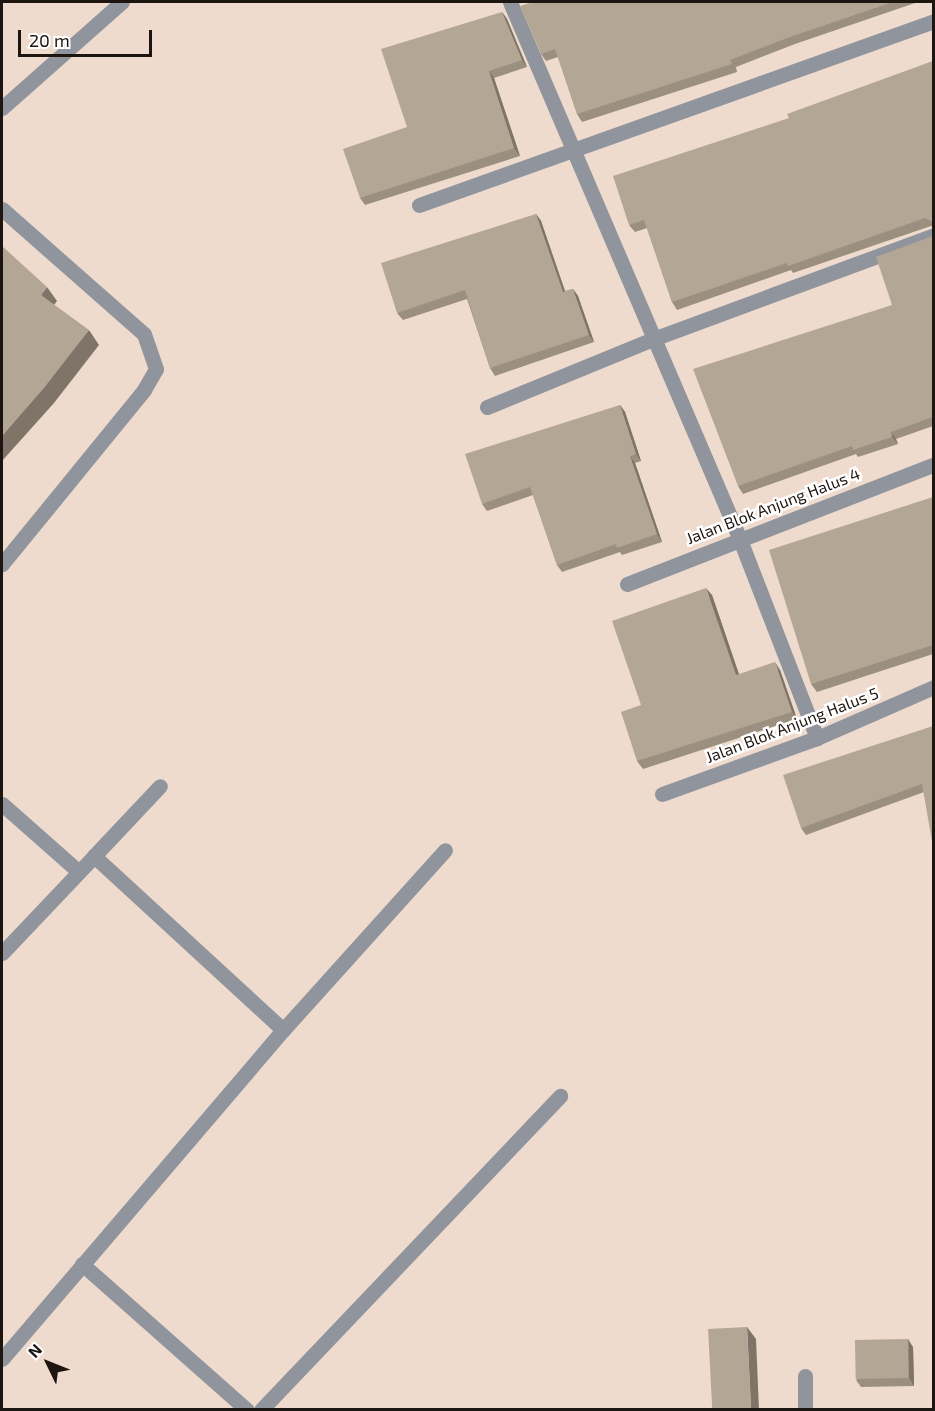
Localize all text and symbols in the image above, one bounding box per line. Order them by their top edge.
scale bar [21,18,154,56]
text: 20 m [29,29,70,51]
street label: Jalan Blok Anjung Halus 4 [683,464,863,548]
street label: Jalan Blok Anjung Halus 5 [703,683,881,767]
north arrow [18,1333,78,1393]
text: N [24,1340,45,1361]

